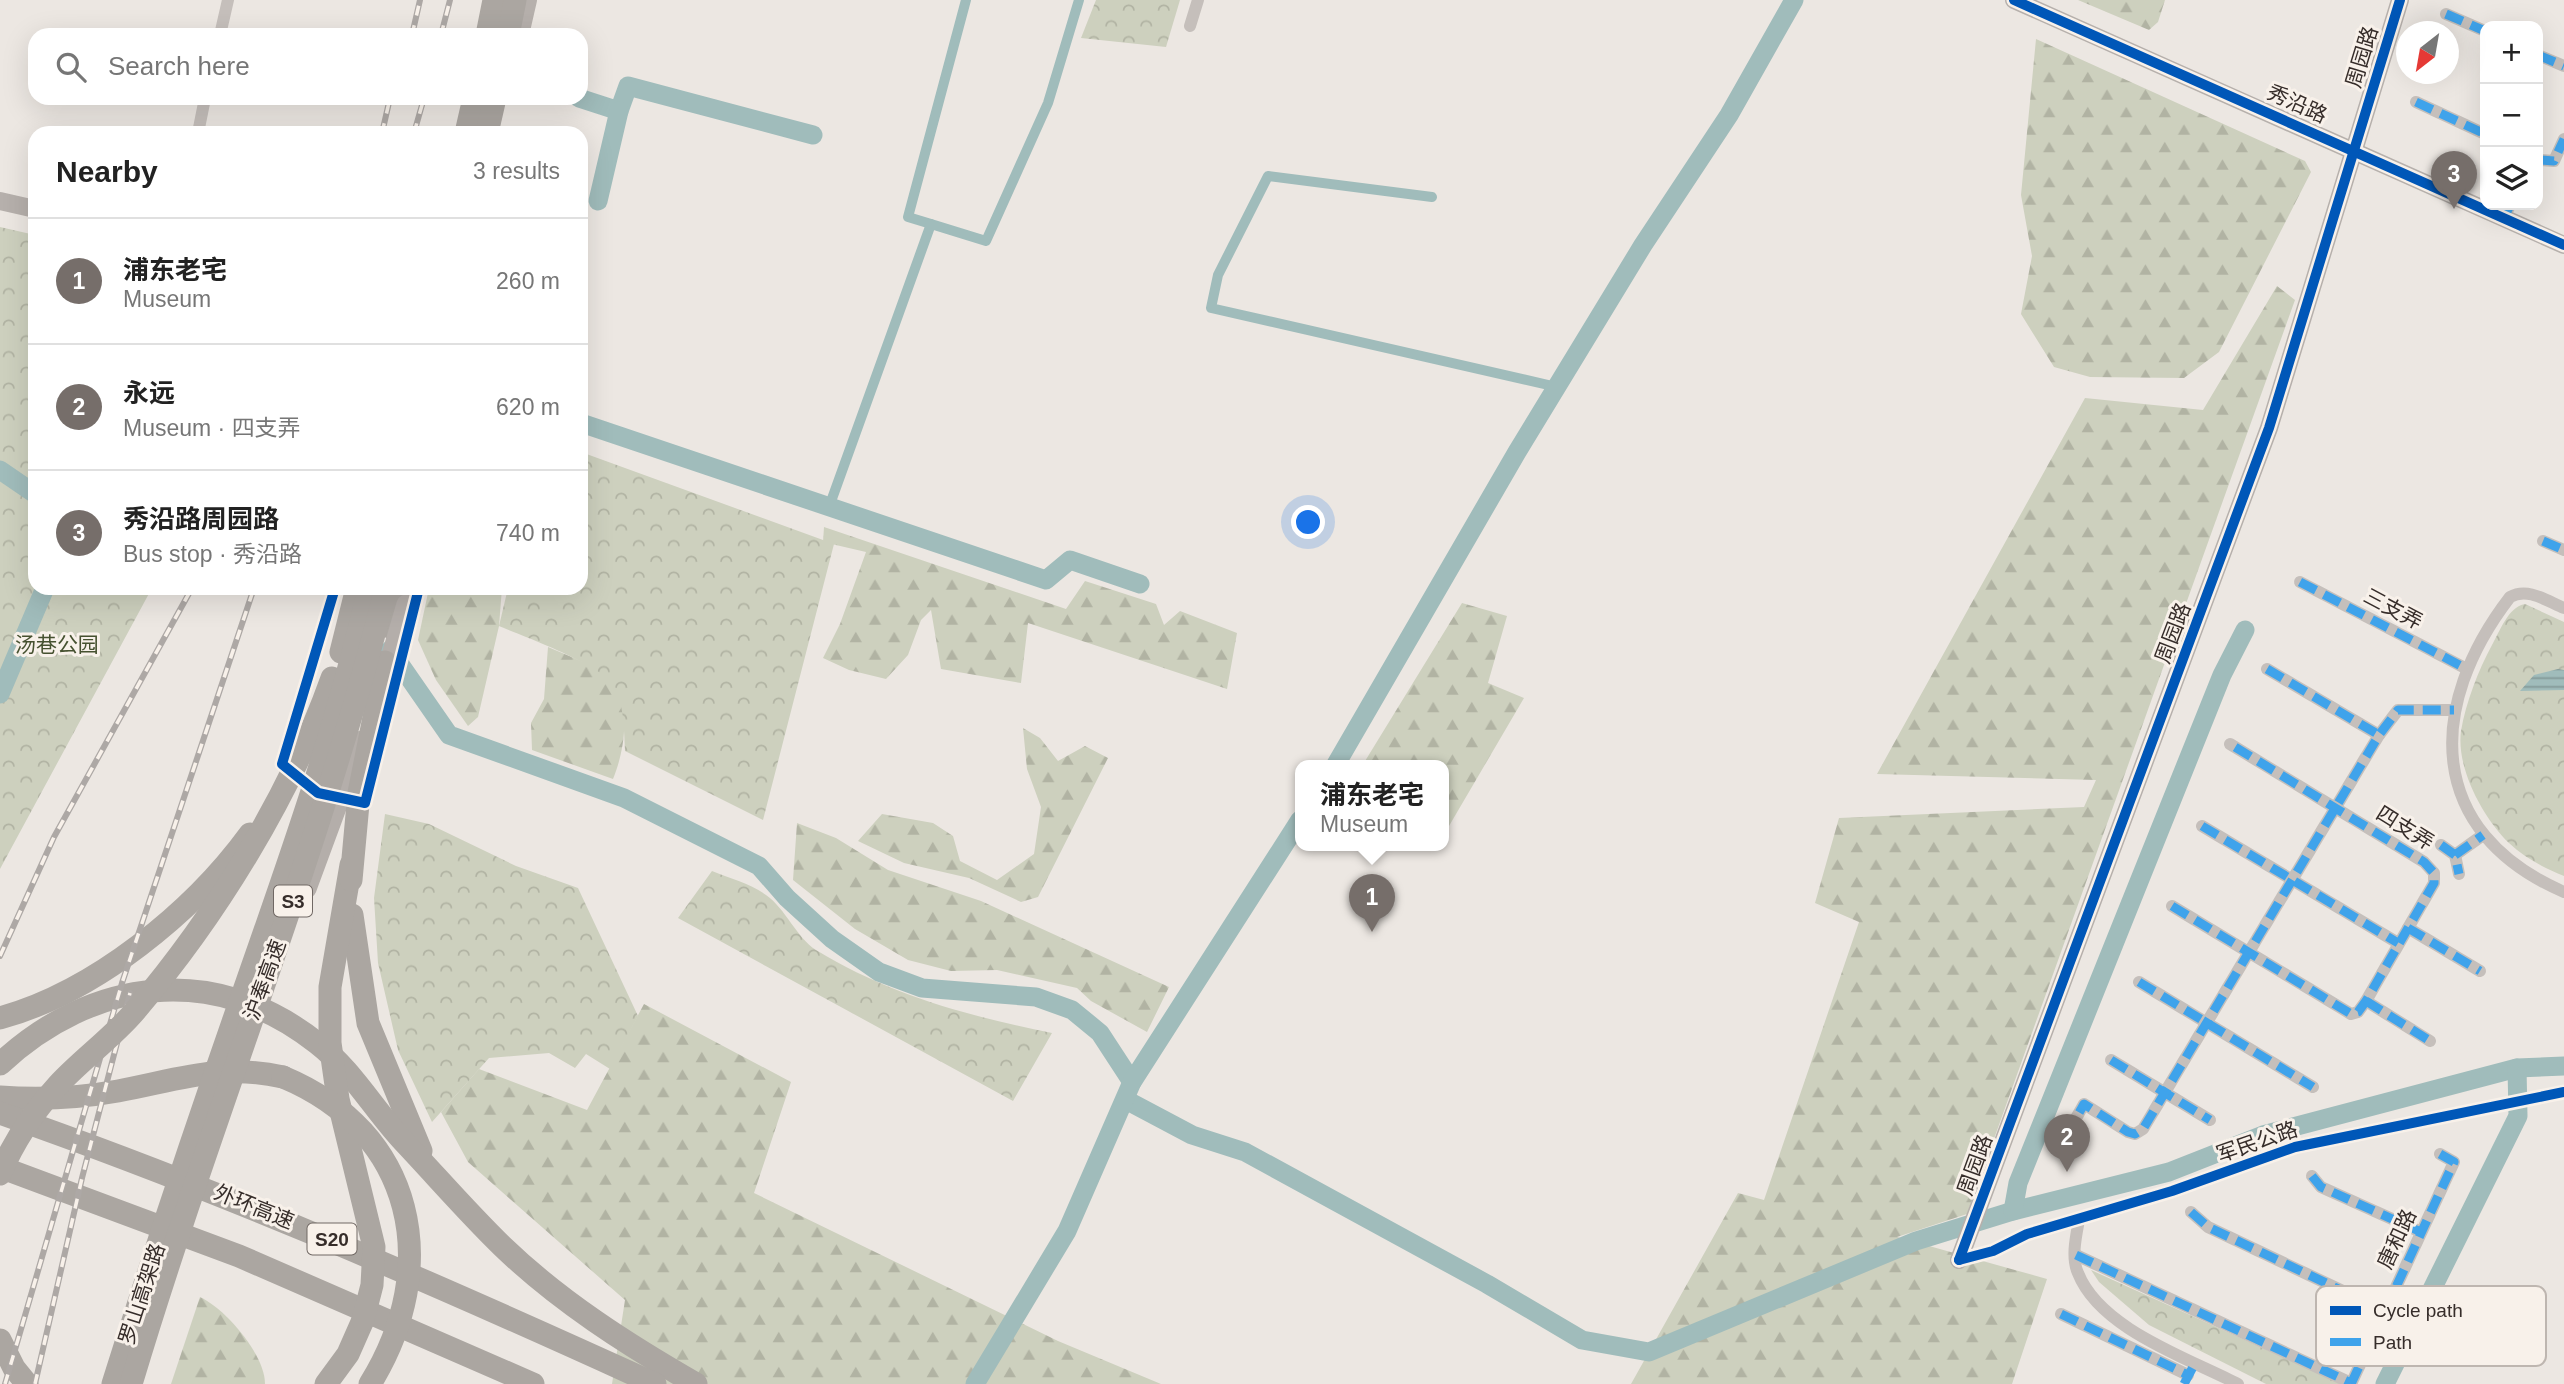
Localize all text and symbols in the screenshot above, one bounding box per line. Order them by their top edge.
north arrow [2396,21,2459,84]
map controls [2480,21,2543,210]
button: + [2480,21,2543,84]
street label: 周园路 [2341,23,2382,90]
search box [28,28,588,105]
icon: search [52,48,90,86]
text: Search here [108,51,250,81]
street label: 秀沿路 [2264,80,2331,127]
button: − [2480,84,2543,147]
button: layers [2480,147,2543,210]
pin: 3 [2431,151,2477,209]
text: Nearby [56,155,158,188]
text: 3 results [473,158,560,184]
text: 浦东老宅 [123,255,227,285]
text: 1 [73,268,85,294]
text: 260 m [496,268,560,294]
text: Museum [123,286,211,312]
text: 永远 [123,378,175,408]
text: 2 [73,394,85,420]
text: 620 m [496,394,560,420]
text: Museum · 四支弄 [123,415,301,441]
text: 秀沿路周园路 [123,504,279,534]
your location [1291,505,1325,539]
text: 3 [73,520,85,546]
text: 740 m [496,520,560,546]
text: Bus stop · 秀沿路 [123,541,302,567]
street label: 三支弄 [2360,584,2426,634]
street label: 周园路 [2151,599,2195,666]
park label: 汤巷公园 [15,633,99,656]
popup [1295,760,1449,851]
text: 浦东老宅 [1320,780,1424,810]
street label: 四支弄 [2372,801,2438,854]
text: Museum [1320,811,1408,837]
pin: 1 [1349,874,1395,932]
road number: S3 [274,886,312,917]
street label: 沪奉高速 [239,936,290,1023]
pin: 2 [2044,1114,2090,1172]
street label: 军民公路 [2213,1117,2300,1166]
street label: 周园路 [1953,1131,1996,1198]
street label: 外环高速 [211,1180,297,1233]
street label: 唐和路 [2373,1205,2420,1272]
road number: S20 [308,1224,356,1254]
street label: 罗山高架路 [114,1240,169,1347]
legend [2316,1286,2546,1366]
text: Cycle path [2373,1300,2463,1321]
text: Path [2373,1332,2412,1353]

